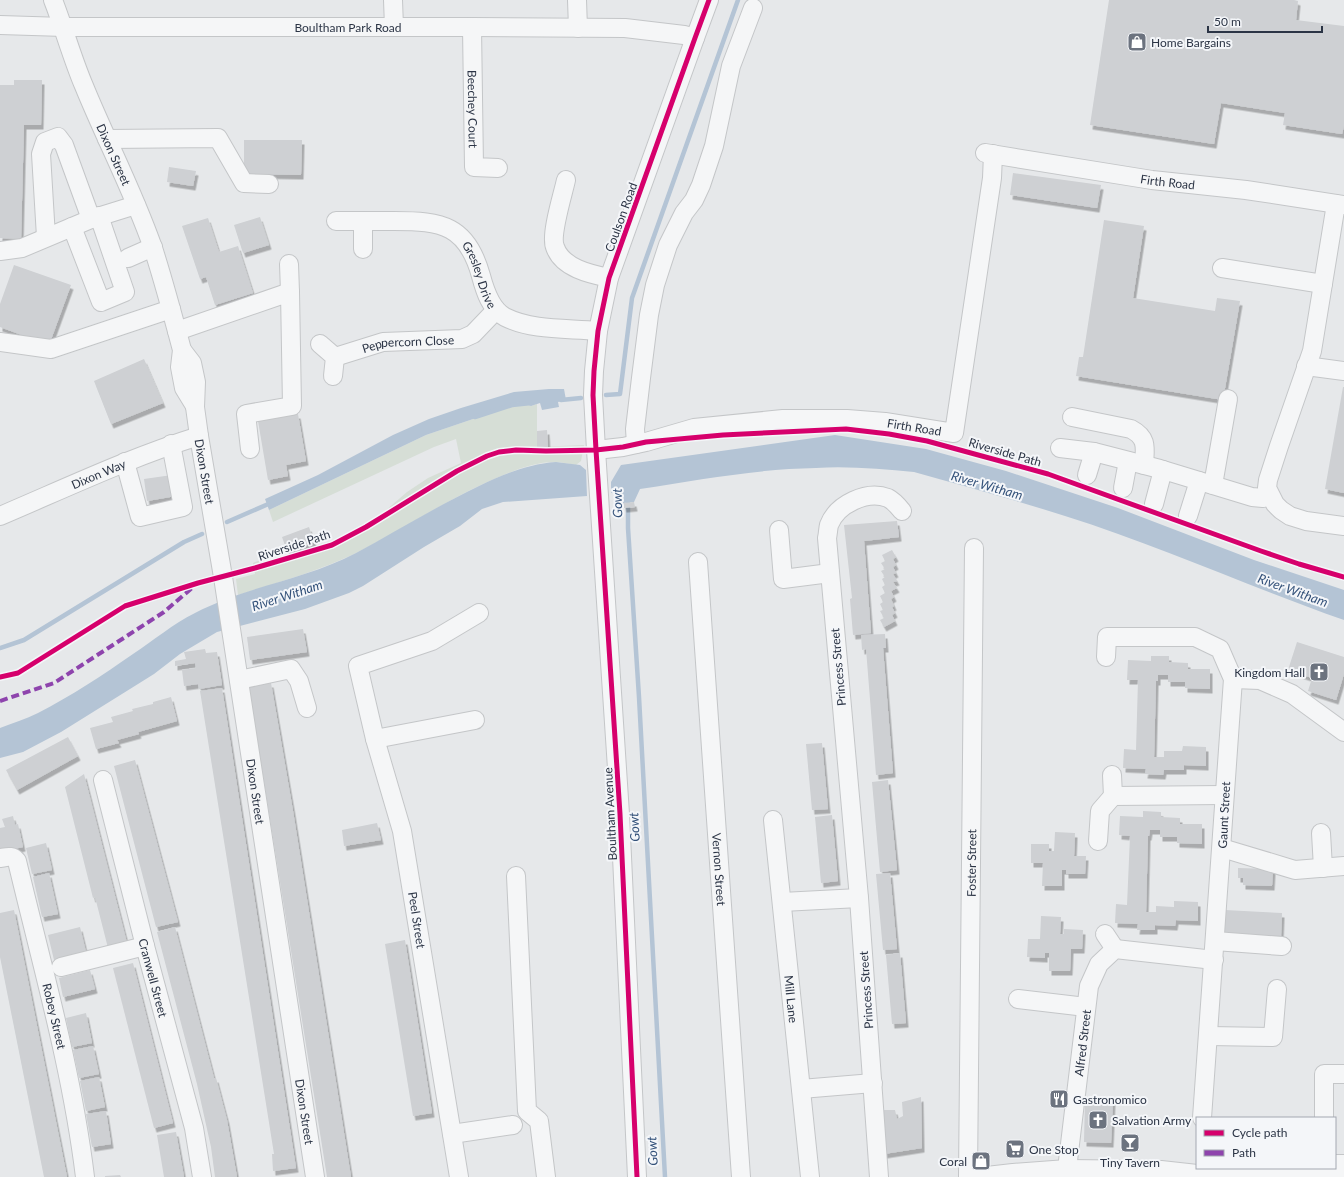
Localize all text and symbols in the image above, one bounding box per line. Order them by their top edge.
scale bar [1208,8,1322,34]
text: 50 m [1214,14,1241,29]
street label: Boultham Park Road [294,20,402,35]
shop icon: Home Bargains [1126,31,1148,53]
place label: Home Bargains [1151,35,1231,50]
street label: Beechey Court [465,70,481,149]
street label: Dixon Street [94,121,135,188]
street label: Firth Road [1139,171,1196,192]
street label: Coulson Road [602,180,640,254]
street label: Gresley Drive [459,238,500,311]
street label: Peppercorn Close [360,332,454,356]
street label: Firth Road [886,415,943,438]
street label: Riverside Path [967,434,1043,470]
street label: Dixon Street [192,438,218,506]
street label: Dixon Way [69,455,129,492]
water label: River Witham [949,467,1025,503]
water label: Gowt [609,488,625,518]
street label: Riverside Path [256,526,332,564]
water label: River Witham [1256,570,1330,610]
water label: River Witham [250,576,324,614]
street label: Princess Street [827,627,849,707]
church icon: Kingdom Hall [1308,661,1330,683]
place label: Kingdom Hall [1234,665,1305,680]
street label: Dixon Street [243,758,268,826]
street label: Boultham Avenue [600,767,620,861]
street label: Gaunt Street [1215,780,1233,849]
water label: Gowt [625,812,643,842]
street label: Foster Street [963,828,979,897]
street label: Vernon Street [709,832,730,907]
street label: Peel Street [405,891,429,950]
street label: Cranwell Street [136,937,171,1019]
street label: Princess Street [856,950,876,1029]
street label: Mill Lane [782,974,801,1024]
street label: Robey Street [40,982,70,1051]
street label: Alfred Street [1071,1008,1094,1077]
street label: Dixon Street [293,1078,317,1146]
restaurant icon: Gastronomico [1048,1088,1070,1110]
place label: Gastronomico [1073,1092,1147,1107]
church icon: Salvation Army [1087,1109,1109,1131]
place label: Salvation Army [1112,1113,1192,1128]
legend [1196,1117,1336,1169]
text: Cycle path [1232,1125,1287,1140]
bar icon: Tiny Tavern [1119,1132,1141,1154]
water label: Gowt [643,1136,661,1166]
supermarket icon: One Stop [1004,1138,1026,1160]
place label: One Stop [1029,1142,1079,1157]
text: Path [1232,1145,1256,1160]
shop icon: Coral [970,1150,992,1172]
place label: Coral [939,1154,967,1169]
place label: Tiny Tavern [1100,1155,1160,1170]

